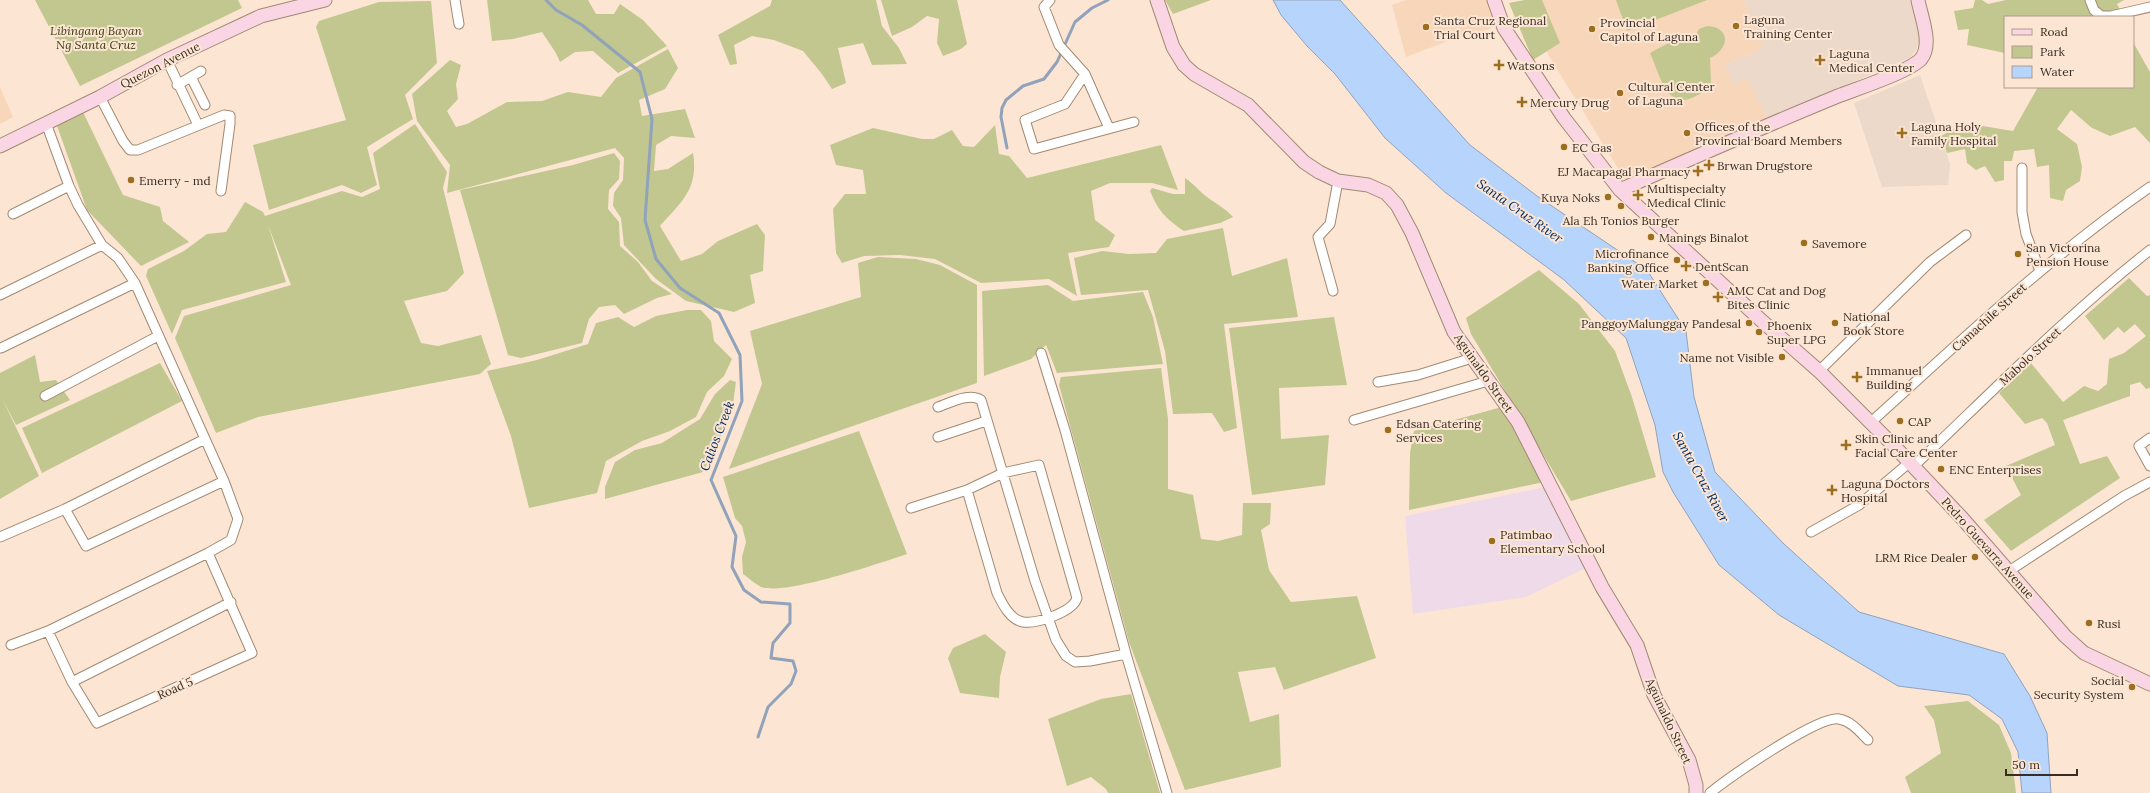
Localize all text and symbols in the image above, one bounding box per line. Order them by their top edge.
place label: Laguna Training Center [1744,12,1833,41]
place label: Santa Cruz Regional Trial Court [1434,13,1546,42]
place label: Provincial Capitol of Laguna [1600,15,1698,44]
legend [2004,16,2134,88]
marker: Laguna Training Center [1731,21,1741,31]
marker: Santa Cruz Regional Trial Court [1421,22,1431,32]
park label: Libingang Bayan Ng Santa Cruz [50,23,143,52]
marker: Provincial Capitol of Laguna [1587,24,1597,34]
text: Road [2040,24,2068,39]
street label: Quezon Avenue [118,38,203,92]
text: Park [2040,44,2066,59]
place label: Laguna Medical Center [1829,46,1915,75]
marker: Laguna Medical Center [1814,54,1826,66]
place label: Watsons [1507,58,1555,73]
marker: Watsons [1494,60,1504,70]
text: Water [2040,64,2075,79]
place label: Cultural Center of Laguna [1628,79,1716,108]
marker: Cultural Center of Laguna [1615,88,1625,98]
place label: Mercury Drug [1530,95,1609,110]
marker: Mercury Drug [1517,97,1527,107]
place label: Offices of the Provincial Board Members [1695,119,1842,148]
place label: Laguna Holy Family Hospital [1911,119,1997,148]
marker: Laguna Holy Family Hospital [1896,127,1908,139]
marker: Offices of the Provincial Board Members [1682,128,1692,138]
place label: EC Gas [1572,140,1612,155]
marker: EC Gas [1559,142,1569,152]
place label: Brwan Drugstore [1717,158,1813,173]
marker: Brwan Drugstore [1704,160,1714,170]
place label: EJ Macapagal Pharmacy [1557,164,1691,179]
marker: EJ Macapagal Pharmacy [1693,166,1703,176]
place label: Emerry - md [139,173,211,188]
marker: Emerry - md [126,175,136,185]
water label: Santa Cruz River [1474,175,1566,247]
place label: Multispecialty Medical Clinic [1647,181,1727,210]
marker: Multispecialty Medical Clinic [1632,189,1644,201]
place label: Kuya Noks [1541,190,1600,205]
marker: Kuya Noks [1603,192,1613,202]
marker: Ala Eh Tonios Burger [1616,201,1626,211]
place label: Ala Eh Tonios Burger [1562,213,1680,228]
place label: Manings Binalot [1659,230,1749,245]
marker: Manings Binalot [1646,232,1656,242]
place label: Savemore [1812,236,1867,251]
marker: Savemore [1799,238,1809,248]
place label: San Victorina Pension House [2026,240,2109,269]
place label: Microfinance Banking Office [1587,246,1669,275]
marker: San Victorina Pension House [2013,249,2023,259]
marker: Microfinance Banking Office [1672,255,1682,265]
place label: DentScan [1695,259,1749,274]
marker: DentScan [1680,260,1692,272]
place label: Water Market [1621,276,1698,291]
marker: Water Market [1701,278,1711,288]
street label: Camachile Street [1949,279,2030,354]
place label: AMC Cat and Dog Bites Clinic [1726,283,1826,312]
marker: AMC Cat and Dog Bites Clinic [1712,291,1724,303]
place label: National Book Store [1843,309,1905,338]
place label: PanggoyMalunggay Pandesal [1581,316,1741,331]
marker: PanggoyMalunggay Pandesal [1744,318,1754,328]
place label: Phoenix Super LPG [1767,318,1826,347]
marker: National Book Store [1830,318,1840,328]
street label: Mabolo Street [1996,323,2064,388]
marker: Phoenix Super LPG [1754,327,1764,337]
street label: Aguinaldo Street [1451,330,1517,416]
place label: Name not Visible [1680,350,1774,365]
marker: Name not Visible [1777,352,1787,362]
place label: Immanuel Building [1866,363,1922,392]
marker: Immanuel Building [1851,371,1863,383]
water label: Calios Creek [696,398,738,473]
place label: CAP [1908,414,1931,429]
place label: Edsan Catering Services [1396,416,1481,445]
marker: CAP [1895,416,1905,426]
marker: Edsan Catering Services [1383,425,1393,435]
water label: Santa Cruz River [1669,429,1733,525]
place label: Skin Clinic and Facial Care Center [1855,431,1958,460]
marker: Skin Clinic and Facial Care Center [1840,439,1852,451]
place label: ENC Enterprises [1949,462,2042,477]
marker: ENC Enterprises [1936,464,1946,474]
place label: Laguna Doctors Hospital [1841,476,1930,505]
marker: Laguna Doctors Hospital [1826,484,1838,496]
street label: Pedro Guevarra Avenue [1938,494,2038,602]
place label: Patimbao Elementary School [1500,527,1605,556]
marker: Patimbao Elementary School [1487,536,1497,546]
place label: LRM Rice Dealer [1875,550,1968,565]
marker: LRM Rice Dealer [1970,552,1980,562]
place label: Rusi [2097,616,2121,631]
marker: Rusi [2084,618,2094,628]
place label: Social Security System [2034,673,2124,702]
street label: Road 5 [155,674,195,702]
street label: Aguinaldo Street [1642,675,1696,767]
marker: Social Security System [2127,682,2137,692]
scale bar [2006,751,2077,777]
text: 50 m [2012,757,2040,772]

